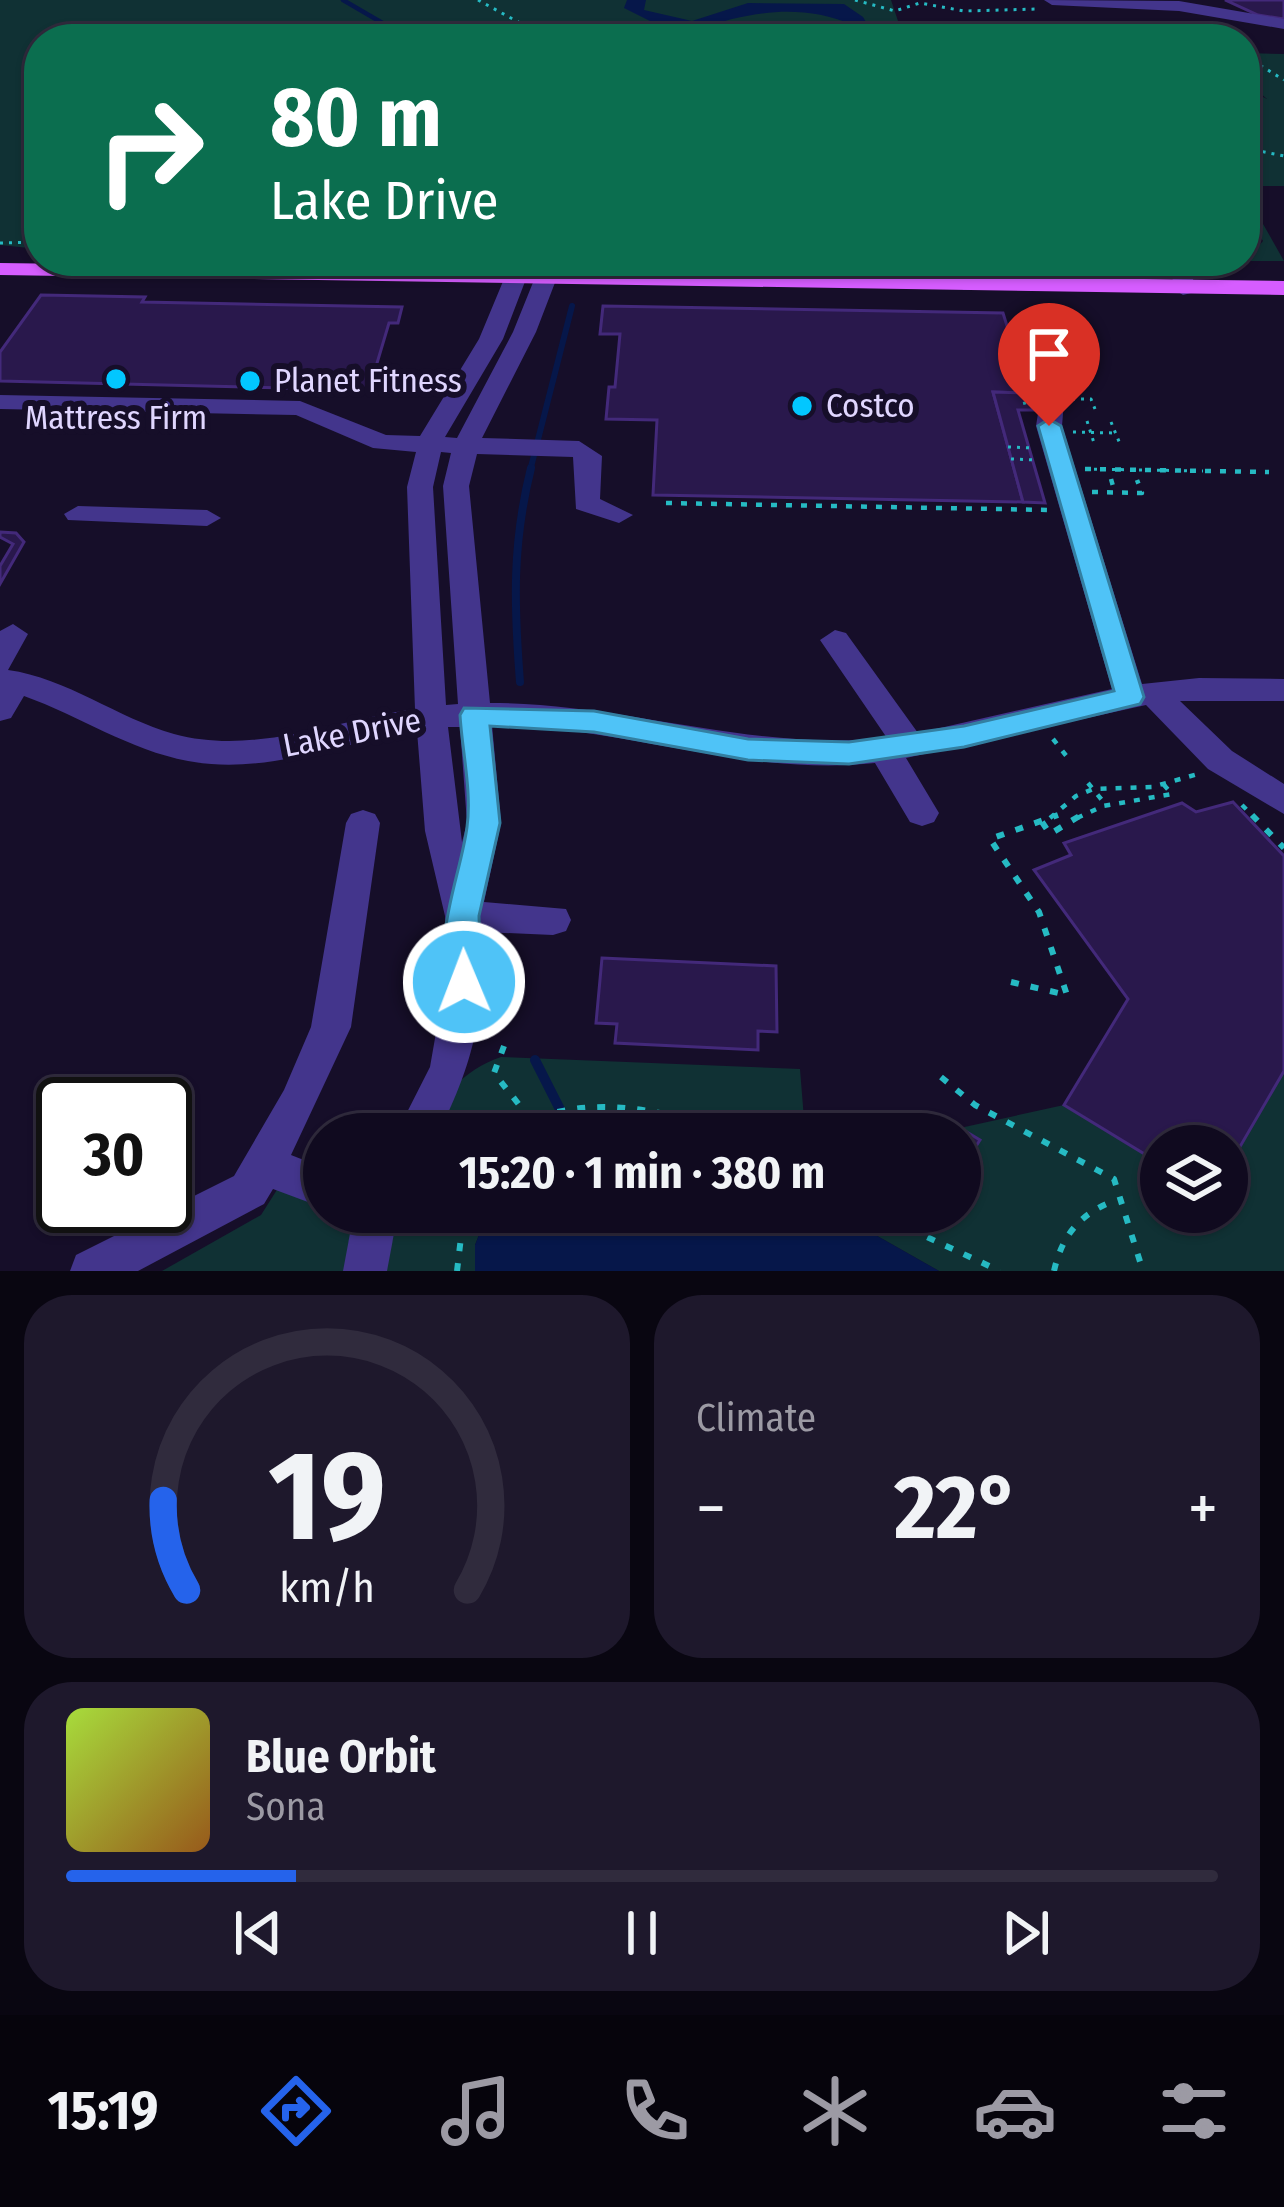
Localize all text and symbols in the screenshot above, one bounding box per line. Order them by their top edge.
text: 80 m [270,67,442,168]
icon: right [72,72,228,228]
text: Lake Drive [270,169,498,233]
pin [998,303,1100,426]
icon: arrive [1016,321,1082,387]
place label: Planet Fitness [274,361,462,401]
marker: Mattress Firm [103,366,129,392]
marker: Planet Fitness [237,368,263,394]
place label: Costco [826,386,915,426]
marker: Costco [789,393,815,419]
place label: Mattress Firm [25,398,207,438]
street label: Lake Drive [280,700,424,766]
position arrow [401,919,527,1045]
speed limit sign: 30 [36,1077,192,1233]
map controls [1140,1125,1248,1233]
button: layers [1140,1125,1248,1233]
text: 15:20 · 1 min · 380 m [459,1146,825,1200]
text: Climate [696,1395,816,1441]
text: 19 [268,1422,386,1572]
text: 22° [894,1454,1020,1562]
text: − [696,1469,726,1548]
text: + [1188,1469,1218,1548]
text: km/h [279,1561,375,1612]
text: Blue Orbit [246,1730,436,1784]
text: Sona [246,1784,326,1830]
icon: previous [225,1900,291,1966]
icon: pause [609,1900,675,1966]
icon: next [993,1900,1059,1966]
icon: directions [254,2069,338,2153]
icon: music [434,2069,518,2153]
icon: phone [613,2069,697,2153]
icon: climate [793,2069,877,2153]
icon: car [973,2069,1057,2153]
icon: filters [1152,2069,1236,2153]
text: 15:19 [48,2079,158,2143]

